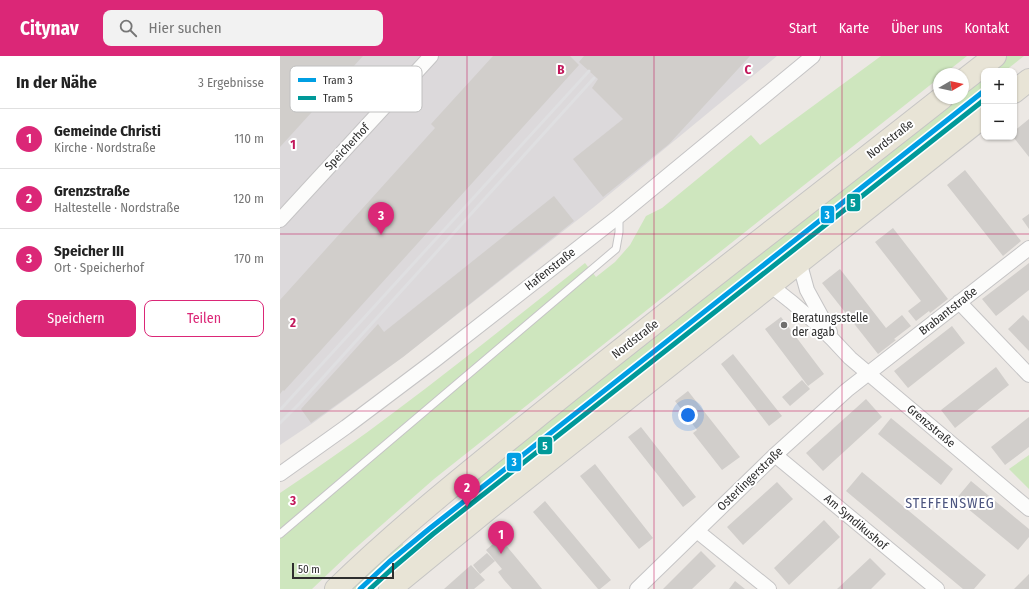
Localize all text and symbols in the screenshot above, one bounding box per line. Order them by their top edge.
search box [103,10,383,46]
text: Citynav [20,17,79,40]
icon: search [117,17,139,39]
text: Hier suchen [149,19,222,37]
text: Start [789,20,817,37]
text: Karte [839,20,869,37]
text: Über uns [891,20,943,37]
text: Kontakt [965,20,1009,37]
text: B [557,62,565,77]
text: C [745,62,752,77]
legend [290,66,422,112]
north arrow [933,68,969,104]
map controls [981,68,1017,140]
button: + [981,68,1017,104]
text: In der Nähe [16,72,97,93]
text: Tram 3 [323,74,353,87]
text: 3 Ergebnisse [198,75,264,90]
text: Tram 5 [323,92,353,105]
button: − [981,104,1017,140]
street label: Nordstraße [864,117,916,161]
street label: Speicherhof [322,120,373,173]
text: Gemeinde Christi [54,122,161,140]
text: 1 [26,131,32,146]
text: 110 m [234,131,264,146]
text: 1 [290,137,296,152]
text: Kirche · Nordstraße [54,140,156,155]
text: Grenzstraße [54,182,130,200]
text: 2 [26,191,32,206]
text: 120 m [233,191,264,206]
line badge: 5 [846,193,861,212]
text: 5 [850,197,856,210]
text: Haltestelle · Nordstraße [54,200,180,215]
pin: 3 [368,202,394,235]
line badge: 3 [820,205,835,224]
text: 3 [823,209,830,222]
text: Speicher III [54,242,124,260]
street label: Hafenstraße [522,245,578,293]
text: 3 [26,251,32,266]
text: 170 m [234,251,264,266]
text: Ort · Speicherhof [54,260,144,275]
street label: Brabantstraße [916,284,980,338]
button: Speichern [16,300,136,337]
button: Teilen [144,300,264,337]
place label: Beratungsstelle der agab [792,311,868,339]
text: 2 [289,315,296,330]
street label: Nordstraße [609,317,661,361]
marker: Beratungsstelle der agab [779,320,789,330]
street label: Grenzstraße [904,402,958,450]
your location [678,405,698,425]
line badge: 5 [537,436,553,455]
text: 5 [542,440,548,453]
street label: Osterlingerstraße [714,444,786,514]
line badge: 3 [506,452,522,472]
text: 3 [510,456,517,469]
pin: 2 [454,474,480,507]
street label: Am Syndikushof [821,491,892,553]
text: 3 [289,493,296,508]
district label: STEFFENSWEG [905,495,995,512]
pin: 1 [488,521,514,554]
scale bar [292,561,394,580]
text: 50 m [298,563,320,576]

